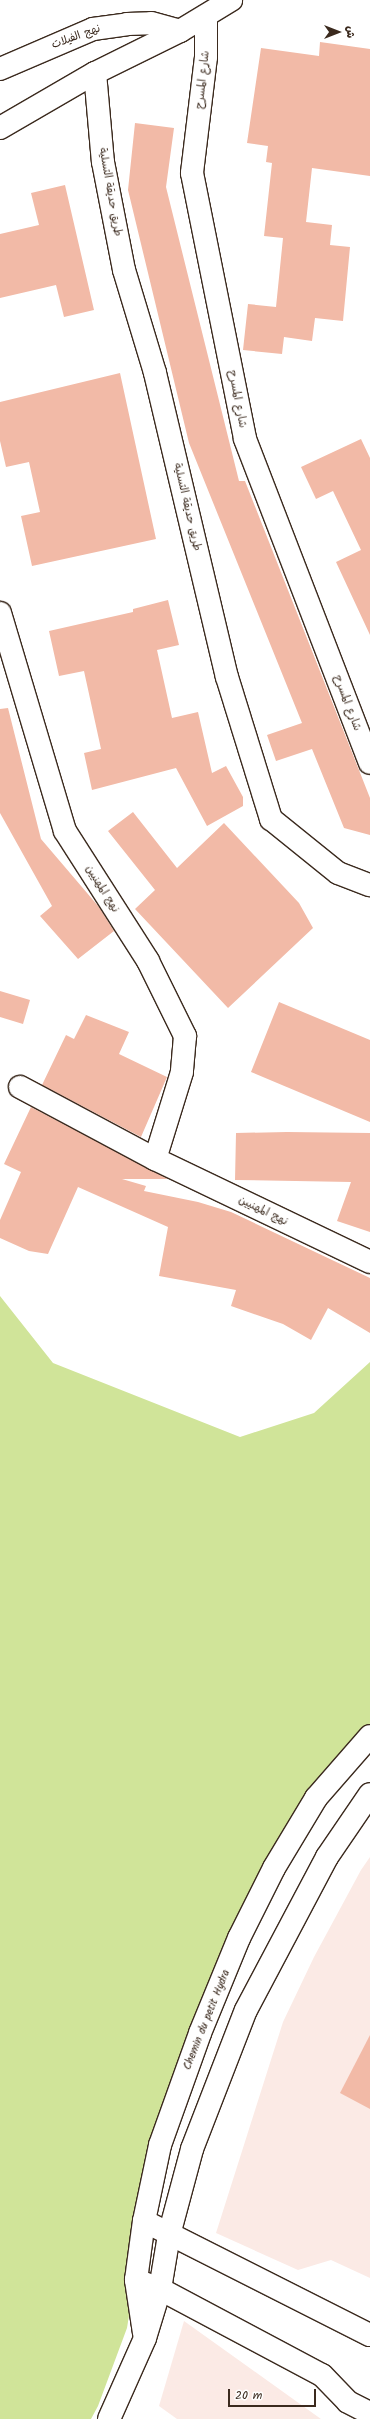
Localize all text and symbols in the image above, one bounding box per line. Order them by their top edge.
north arrow [318,12,358,52]
street label: نهج الفيلات [50,22,102,52]
text: ش [341,26,359,38]
street label: شارع المسرح [193,50,213,110]
street label: طريق حديقة التسلية [96,147,124,237]
street label: شارع المسرح [225,369,249,429]
street label: طريق حديقة التسلية [170,462,204,552]
street label: شارع المسرح [330,673,364,733]
street label: نهج المهنيين [82,863,122,915]
street label: نهج المهنيين [236,1193,290,1229]
street label: Chemin du petit Hydra [181,1968,233,2072]
scale bar [230,2381,318,2407]
text: 20 m [235,2386,262,2405]

